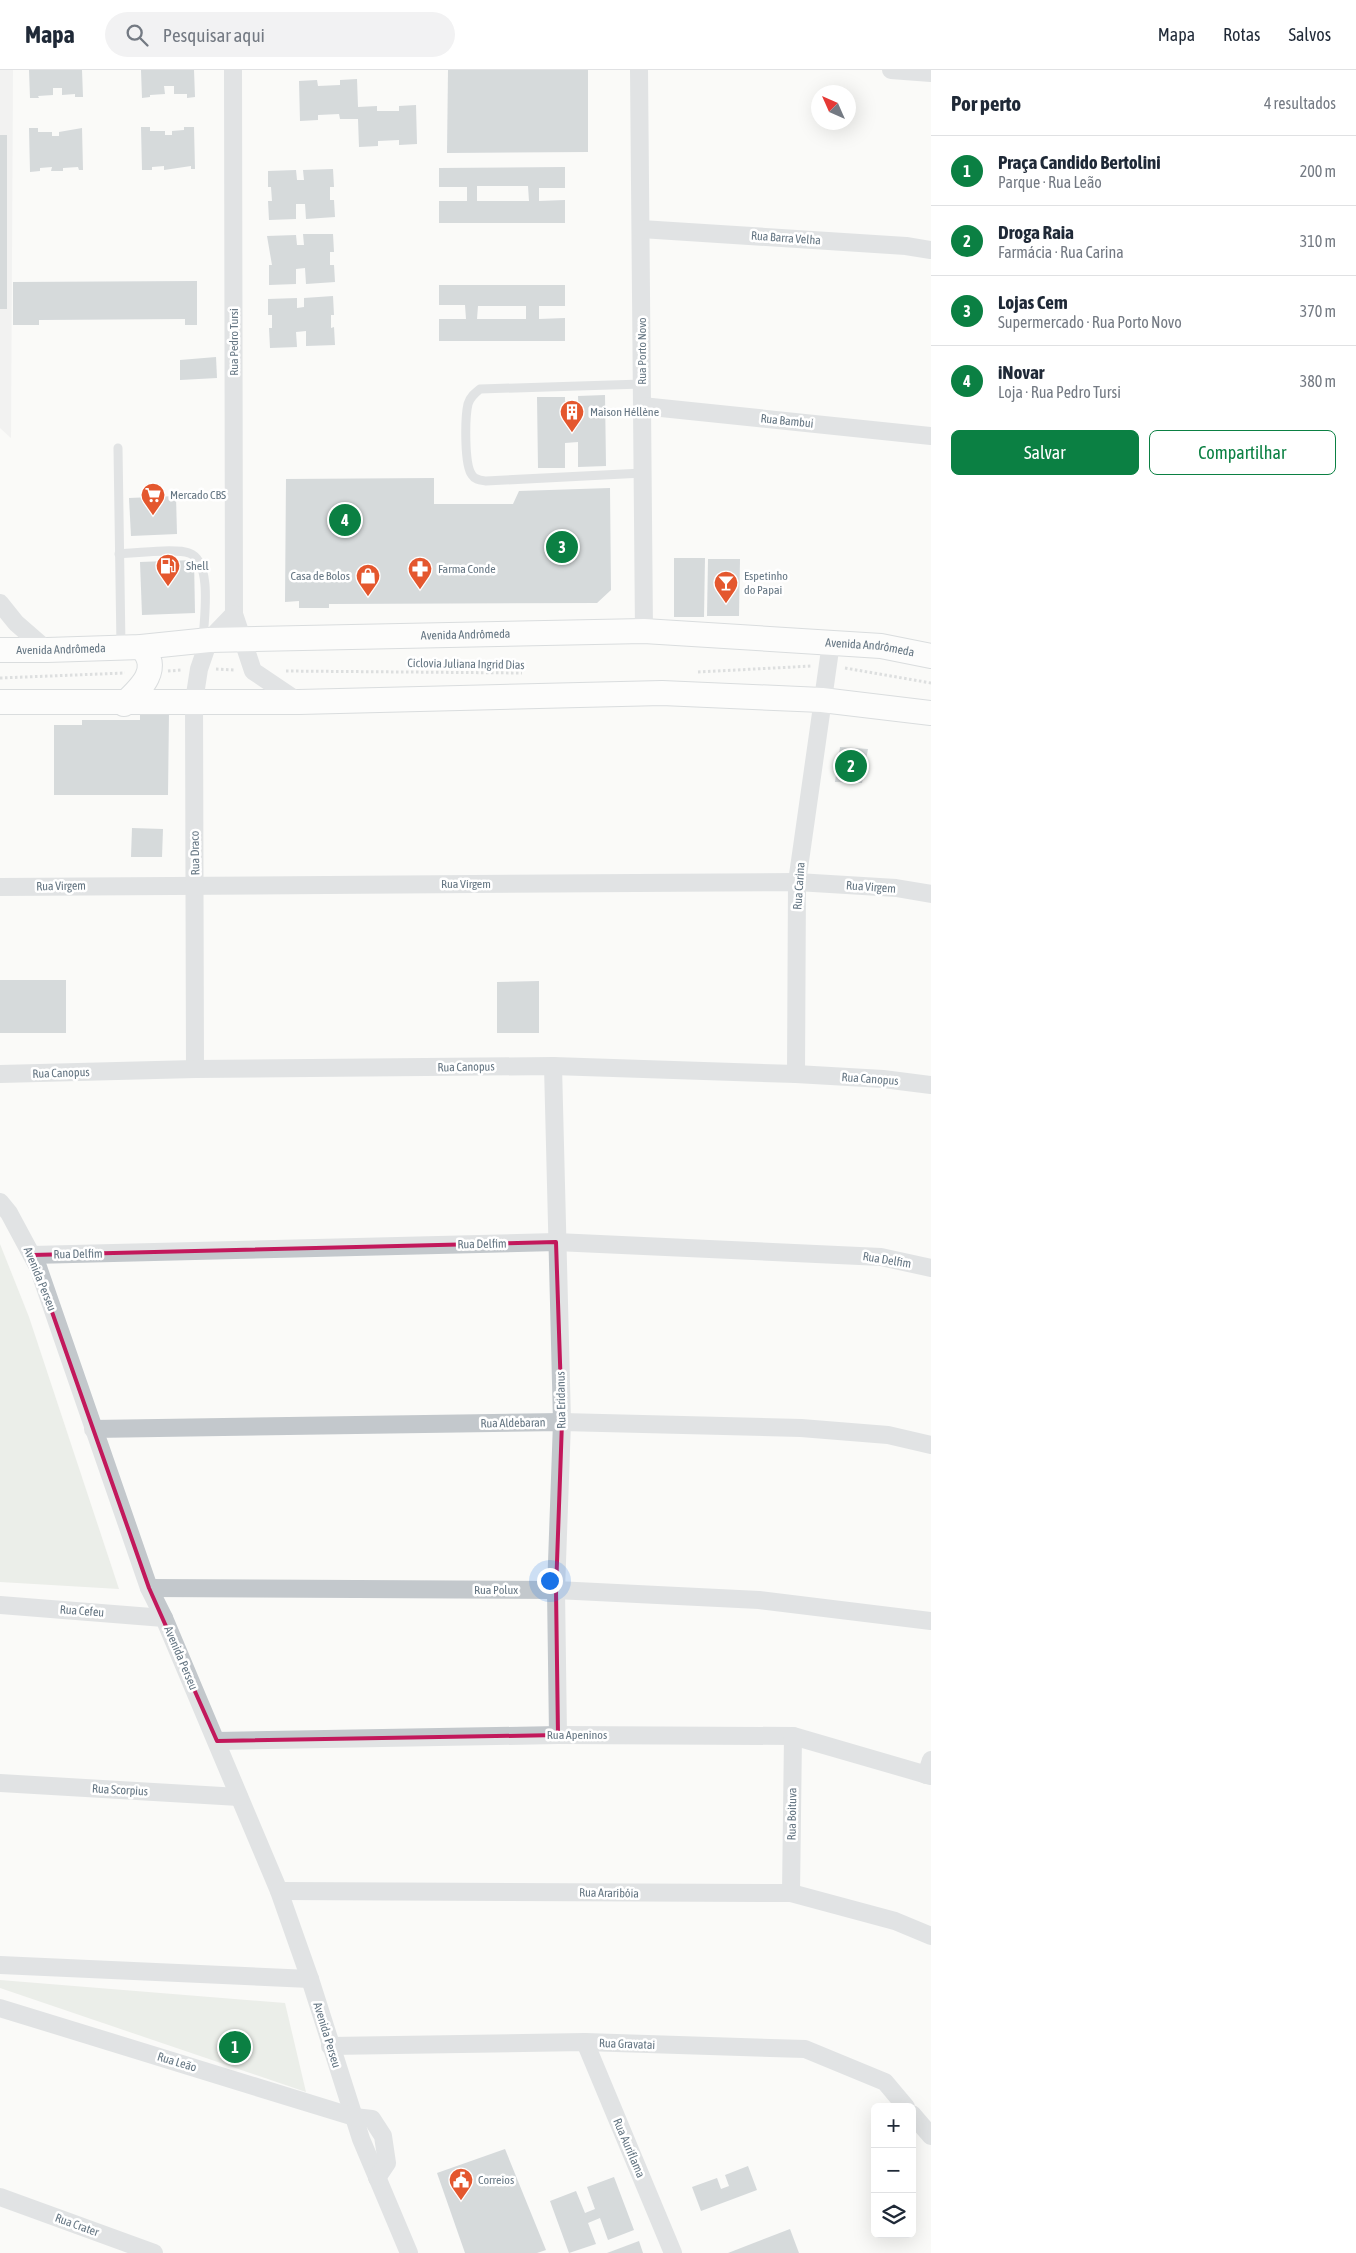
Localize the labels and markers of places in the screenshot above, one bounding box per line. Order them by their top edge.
building icon: Maison Héllène [559,399,585,433]
place label: Maison Héllène [590,405,659,419]
supermarket icon: Mercado CBS [140,482,166,516]
place label: Mercado CBS [170,488,226,502]
pin: 4 [329,501,361,539]
pin: 3 [546,528,578,566]
fuel station icon: Shell [155,553,181,587]
pharmacy icon: Farma Conde [407,556,433,590]
place label: Shell [186,559,209,573]
place label: Farma Conde [438,562,496,576]
shop icon: Casa de Bolos [355,563,381,597]
place label: Casa de Bolos [291,569,350,583]
place label: Espetinho do Papai [744,569,788,597]
bar icon: Espetinho do Papai [713,570,739,604]
pin: 2 [835,747,867,785]
pin: 1 [219,2028,251,2066]
public building icon: Correios [448,2167,474,2201]
place label: Correios [478,2173,514,2187]

